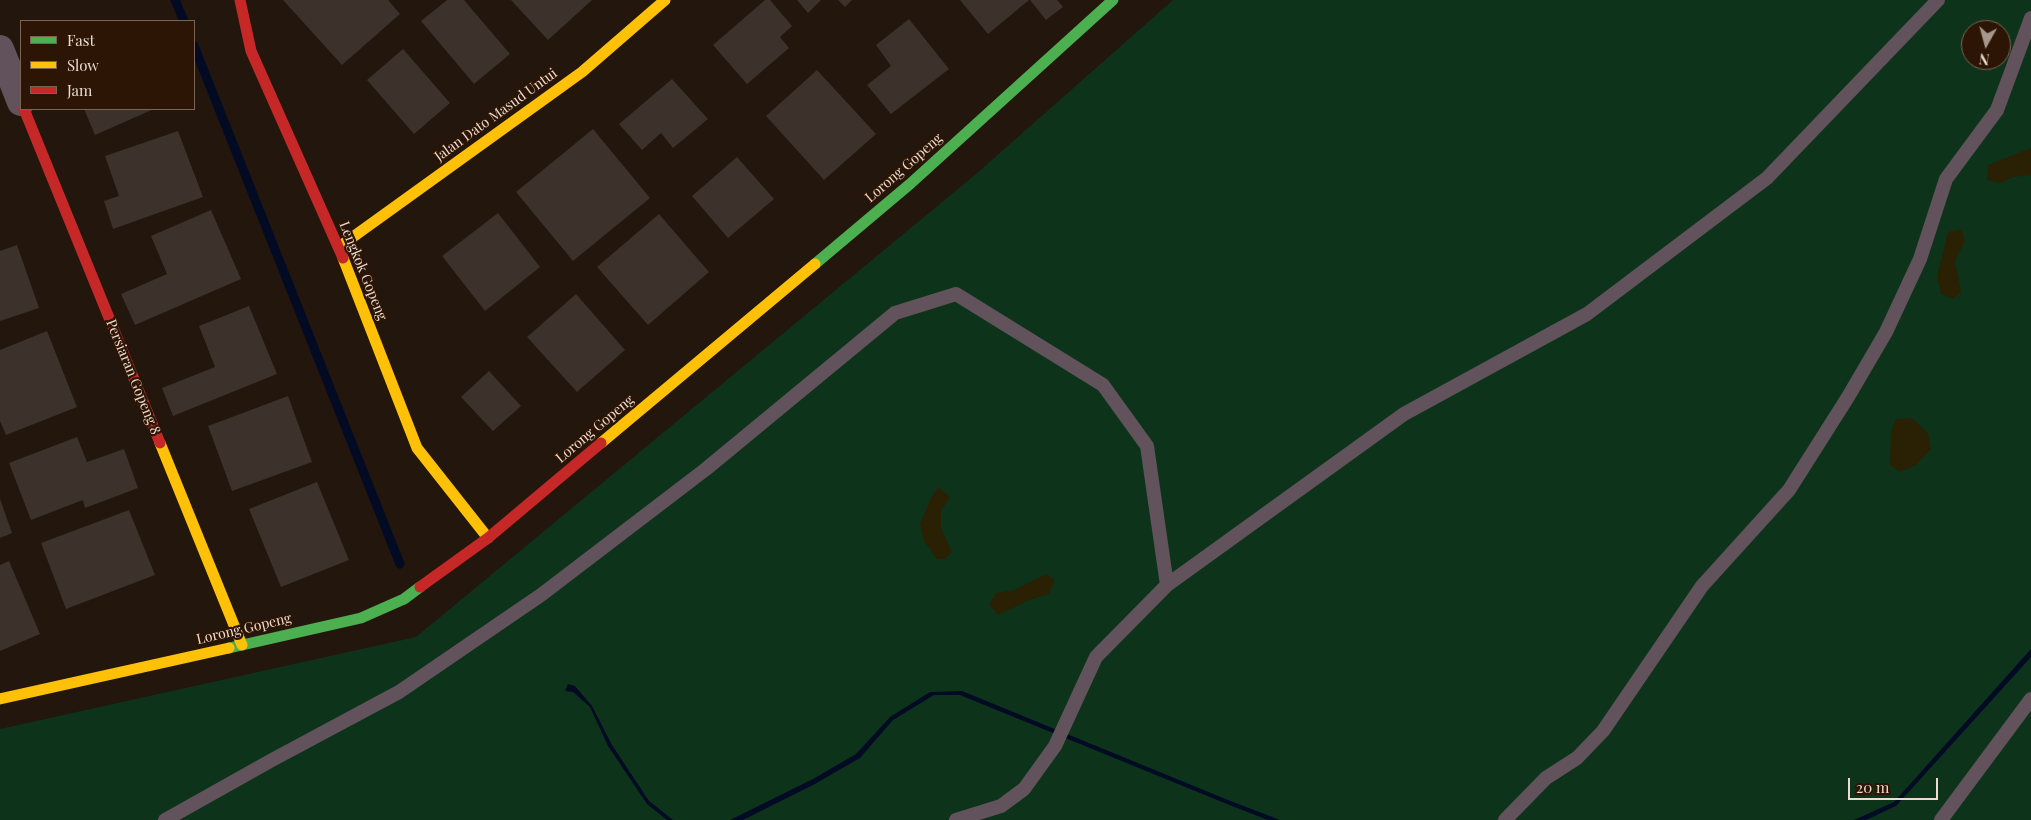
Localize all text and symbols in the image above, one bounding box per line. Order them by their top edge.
legend [20,20,195,110]
north arrow [1961,20,2011,70]
text: Fast [67,30,95,50]
text: N [1978,49,1990,69]
text: Slow [67,55,99,75]
street label: Jalan Dato Masud Untui [432,65,560,165]
text: Jam [67,80,92,100]
street label: Lorong Gopeng [862,130,946,206]
street label: Lengkok Gopeng [335,219,391,323]
street label: Persiaran Gopeng 8 [102,317,164,437]
street label: Lorong Gopeng [552,391,638,467]
street label: Lorong Gopeng [195,610,293,648]
scale bar [1851,768,1941,800]
text: 20 m [1856,777,1889,797]

